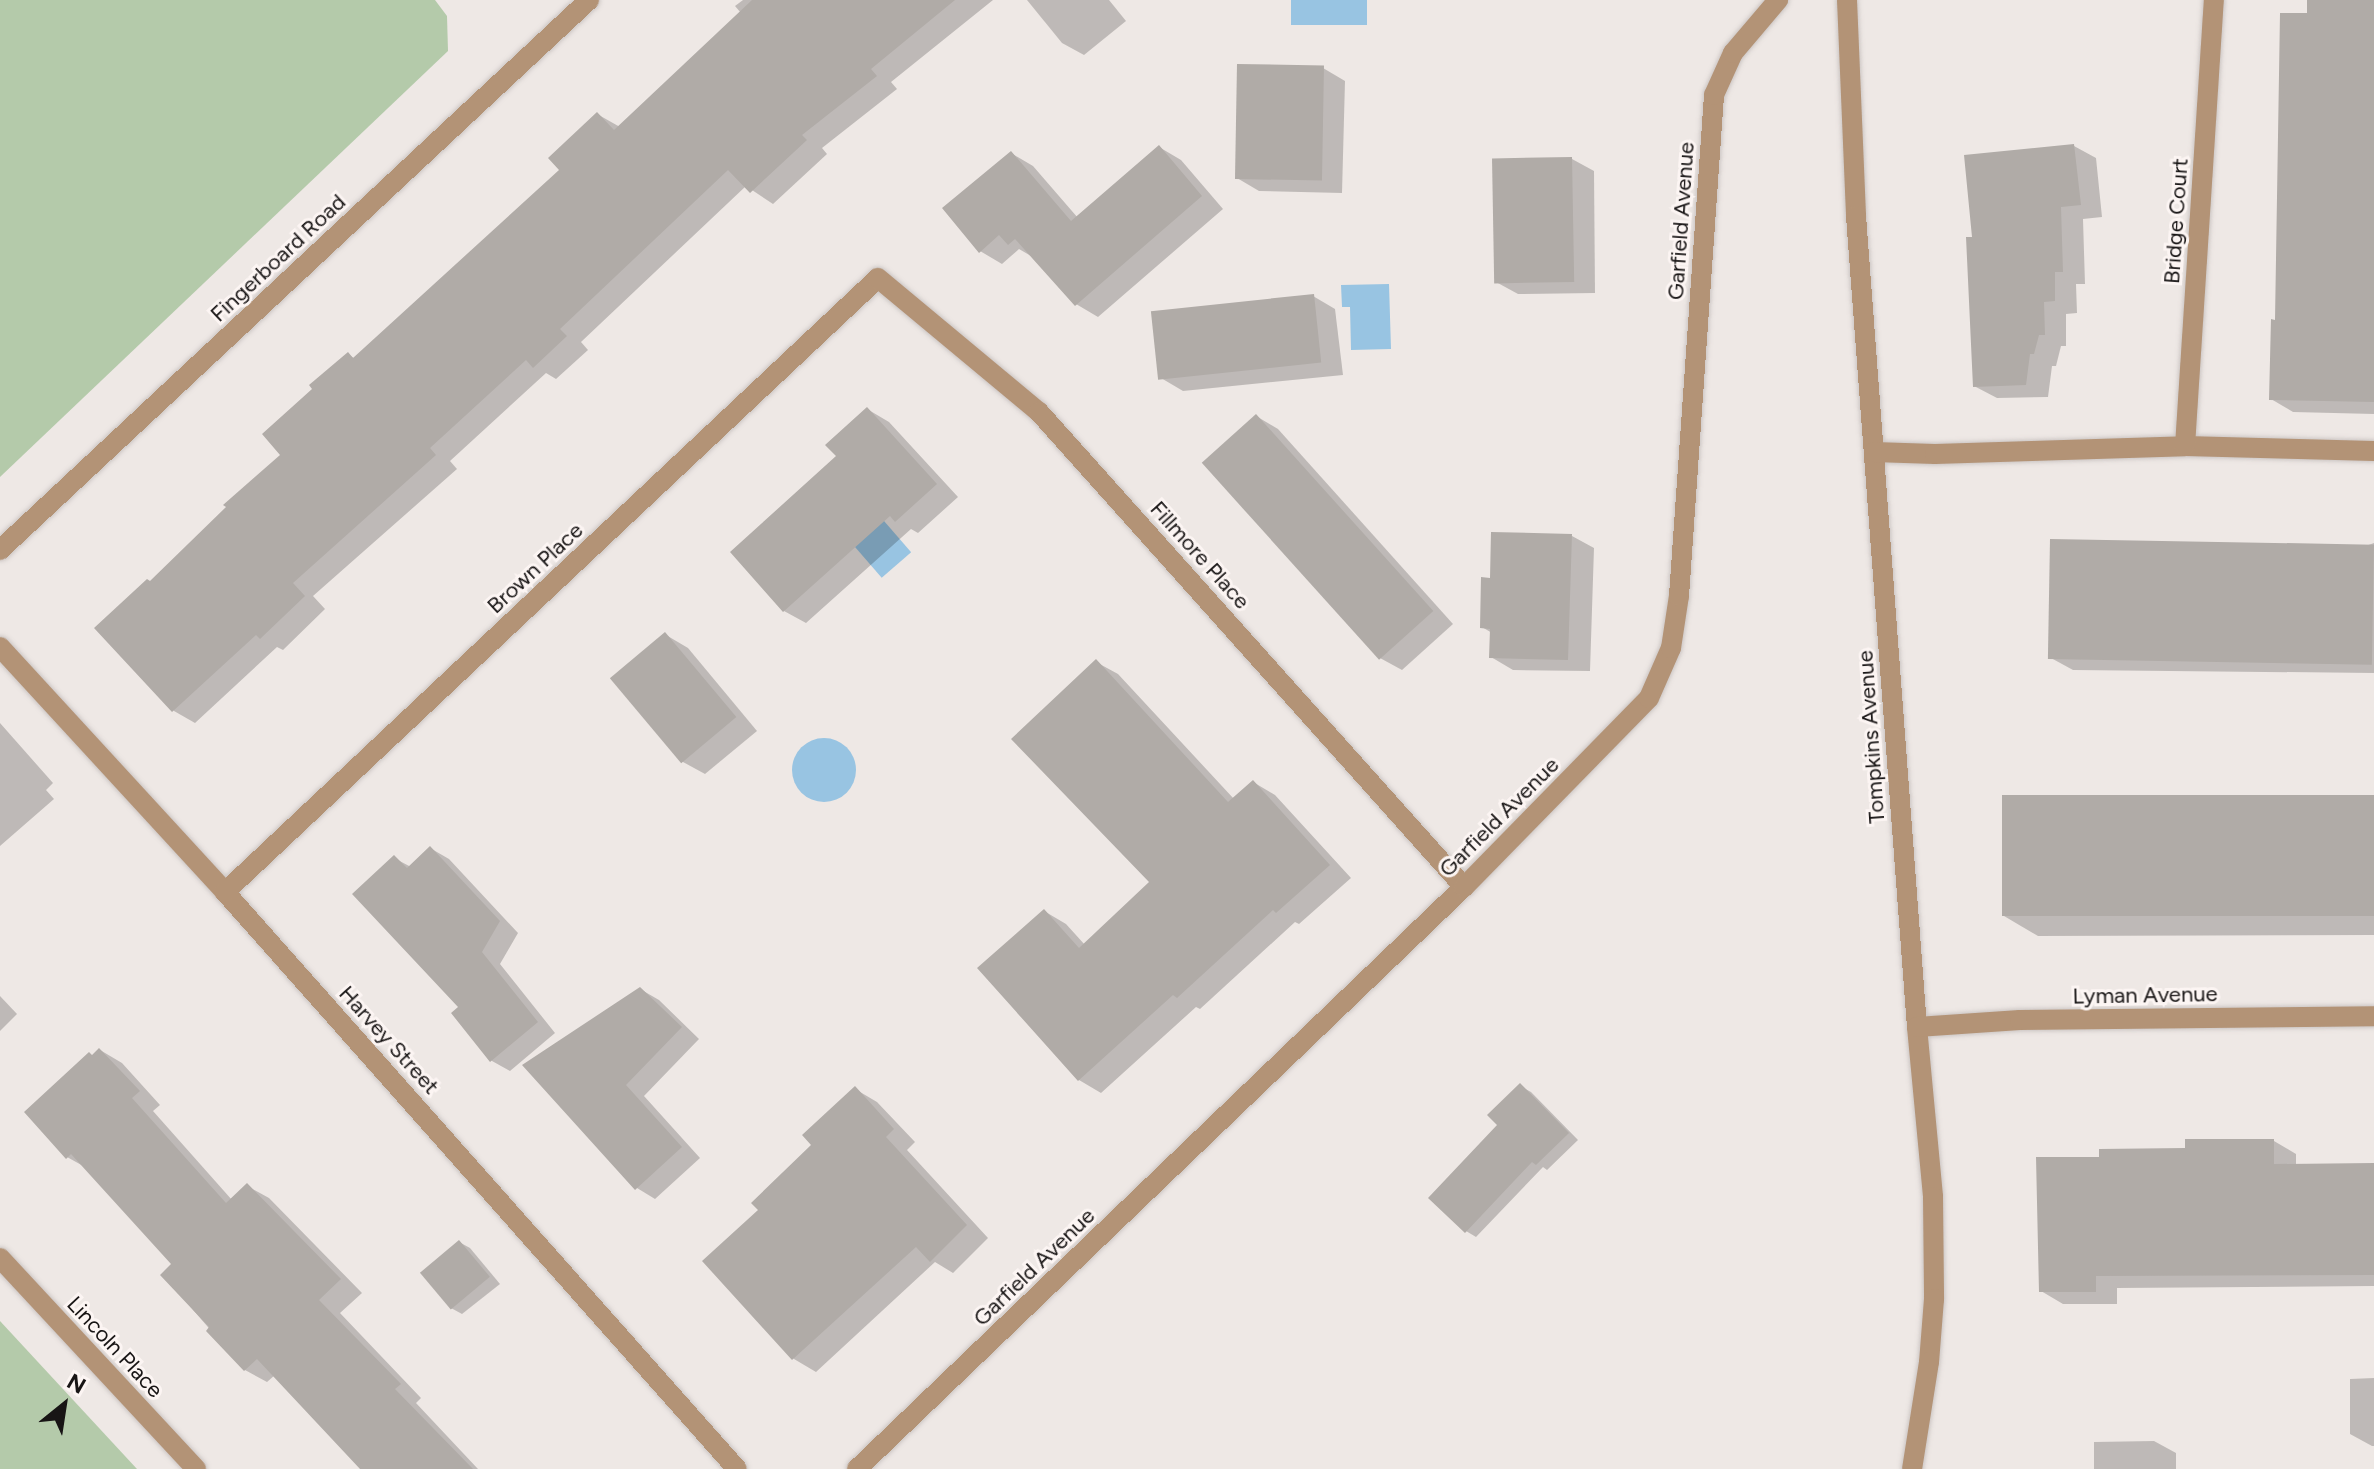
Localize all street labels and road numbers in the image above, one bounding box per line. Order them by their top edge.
street label: Garfield Avenue [1662,141,1700,301]
street label: Bridge Court [2158,157,2194,285]
street label: Fingerboard Road [205,189,351,327]
street label: Fillmore Place [1145,496,1255,614]
street label: Brown Place [482,517,588,619]
street label: Tompkins Avenue [1852,650,1890,824]
street label: Garfield Avenue [1434,752,1564,882]
street label: Harvey Street [333,980,445,1100]
street label: Lyman Avenue [2072,981,2218,1009]
street label: Garfield Avenue [968,1203,1100,1331]
street label: Lincoln Place [61,1291,169,1403]

